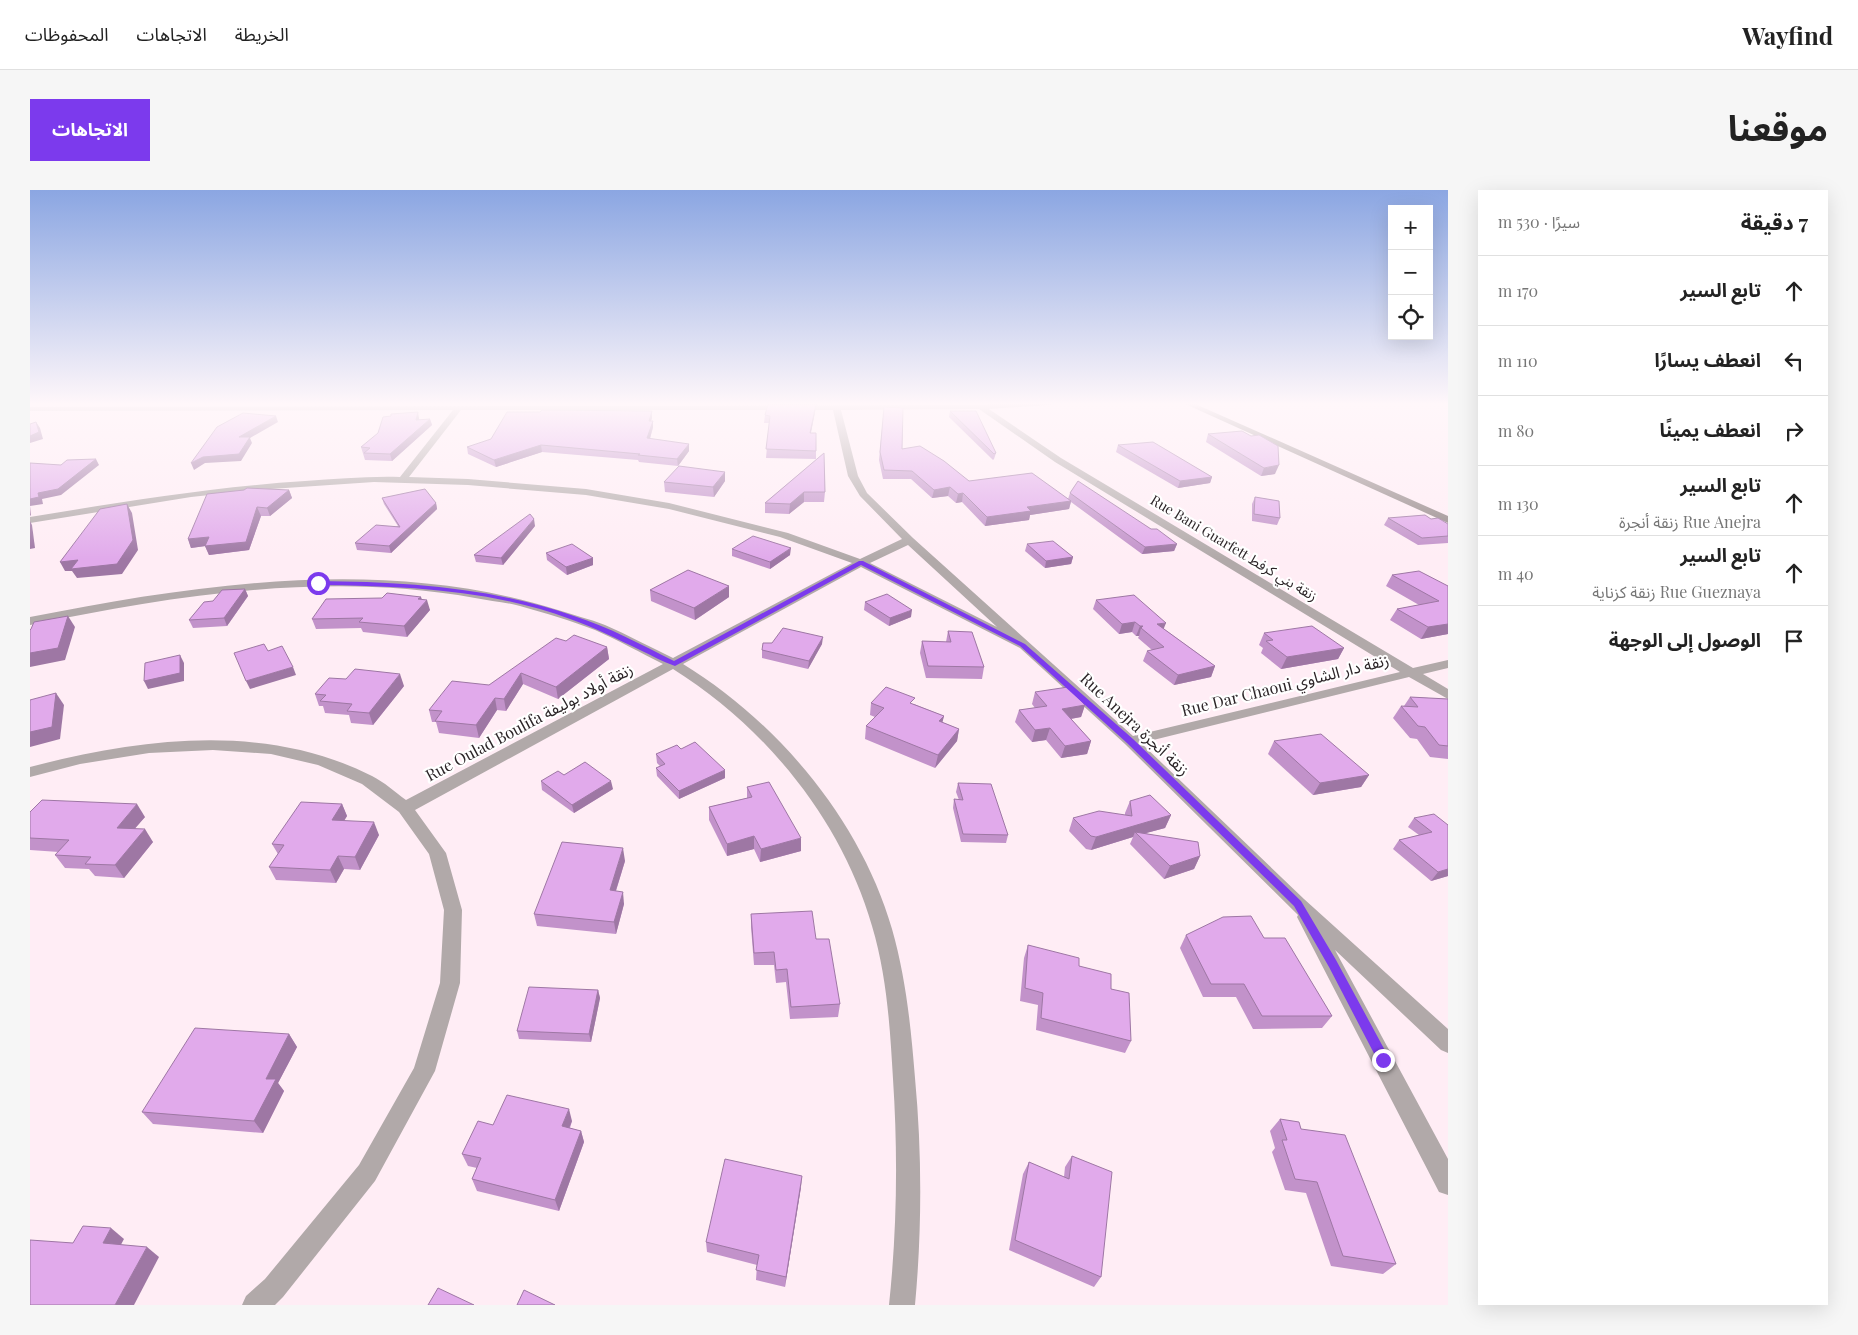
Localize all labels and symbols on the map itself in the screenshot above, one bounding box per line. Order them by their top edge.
street label: Rue Bani Guarfett زنقة بني كرفط [1146,490,1321,607]
route start [307,572,330,595]
street label: Rue Dar Chaoui زنقة دار الشاوي [1179,649,1392,723]
street label: Rue Oulad Boulifa زنقة أولاد بوليفة [421,658,636,785]
street label: Rue Anejra زنقة أنجرة [1076,668,1194,780]
route end [1372,1049,1395,1072]

